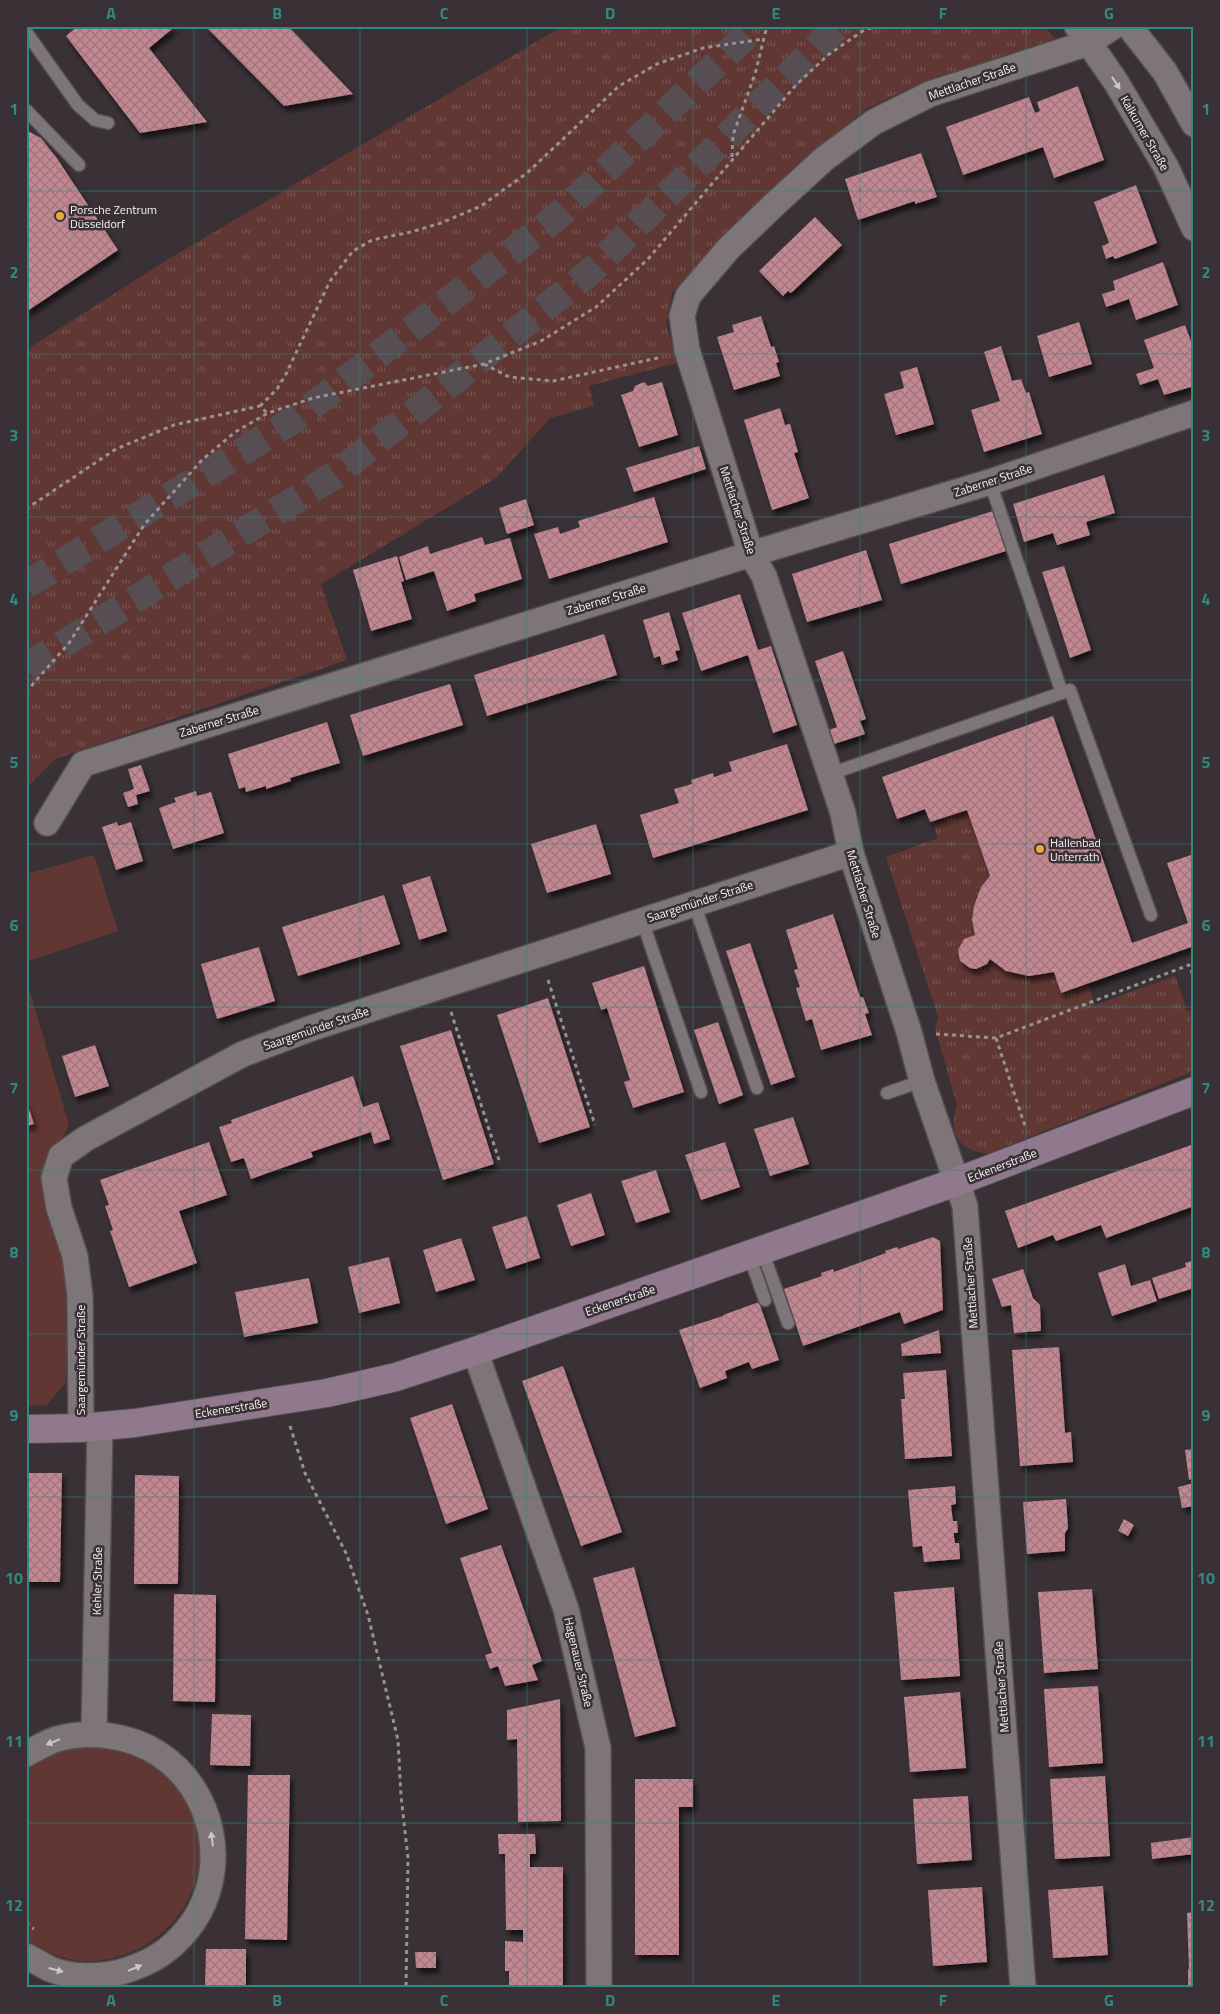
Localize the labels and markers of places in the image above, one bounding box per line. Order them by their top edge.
place label: Porsche Zentrum Düsseldorf [70,200,157,233]
marker: Porsche Zentrum Düsseldorf [54,210,66,222]
place label: Hallenbad Unterrath [1050,833,1101,866]
marker: Hallenbad Unterrath [1034,843,1046,855]

